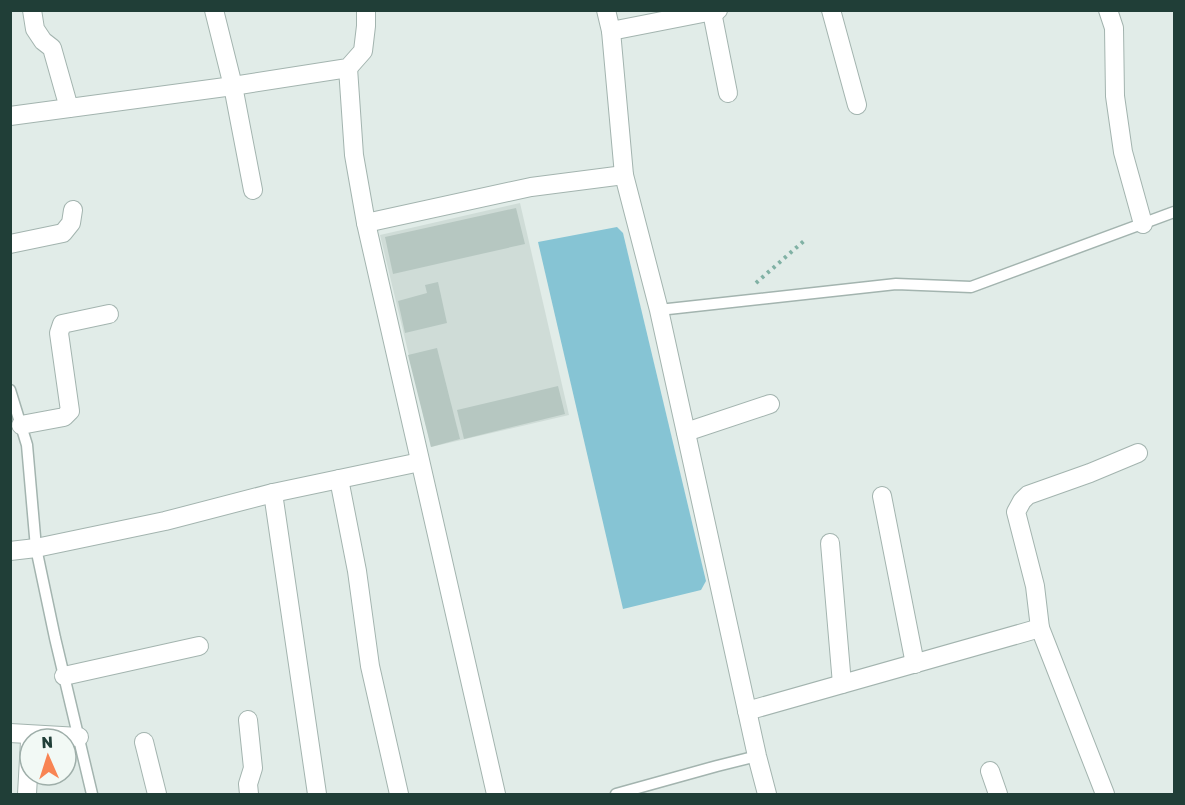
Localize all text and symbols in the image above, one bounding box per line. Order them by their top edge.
north arrow [18,727,78,787]
text: N [41,733,53,752]

